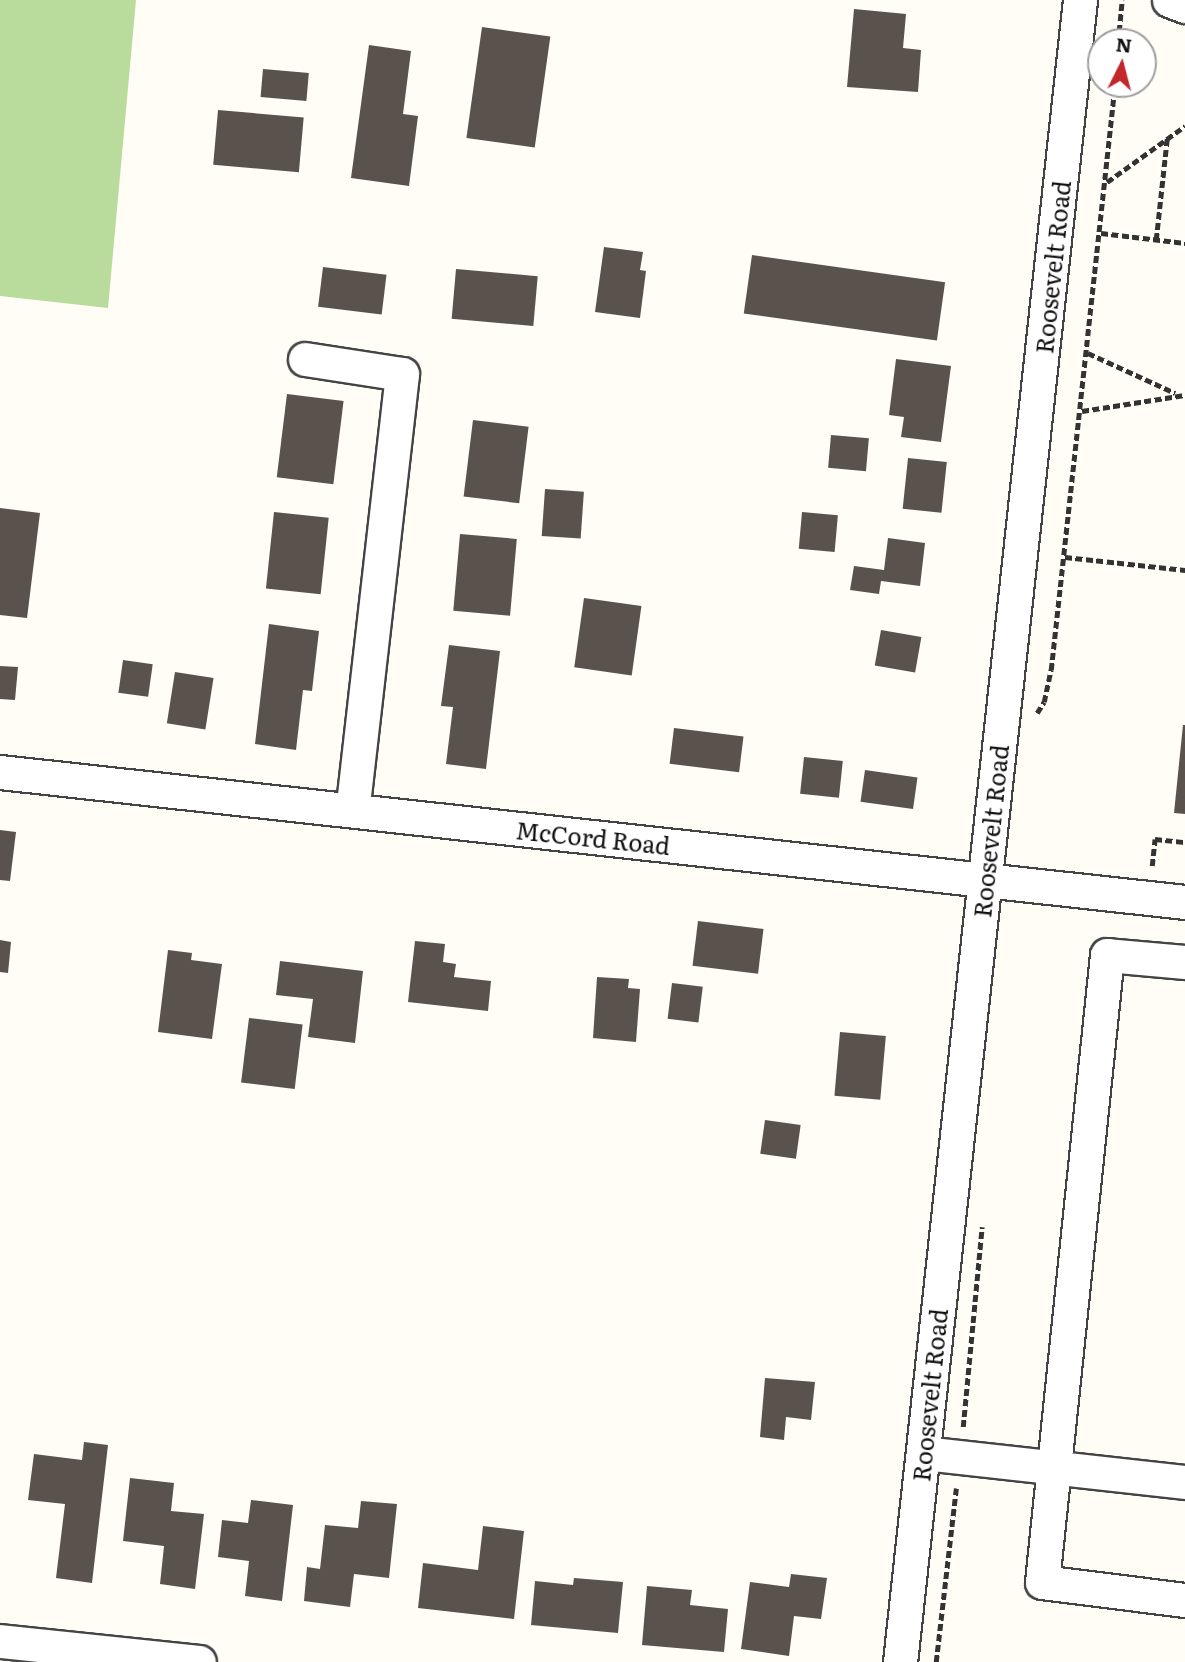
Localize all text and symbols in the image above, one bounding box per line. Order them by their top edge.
north arrow [1087,28,1157,98]
text: N [1115,29,1133,59]
street label: Roosevelt Road [1029,179,1075,355]
street label: Roosevelt Road [967,743,1013,919]
street label: McCord Road [514,815,672,859]
street label: Roosevelt Road [906,1307,952,1483]

